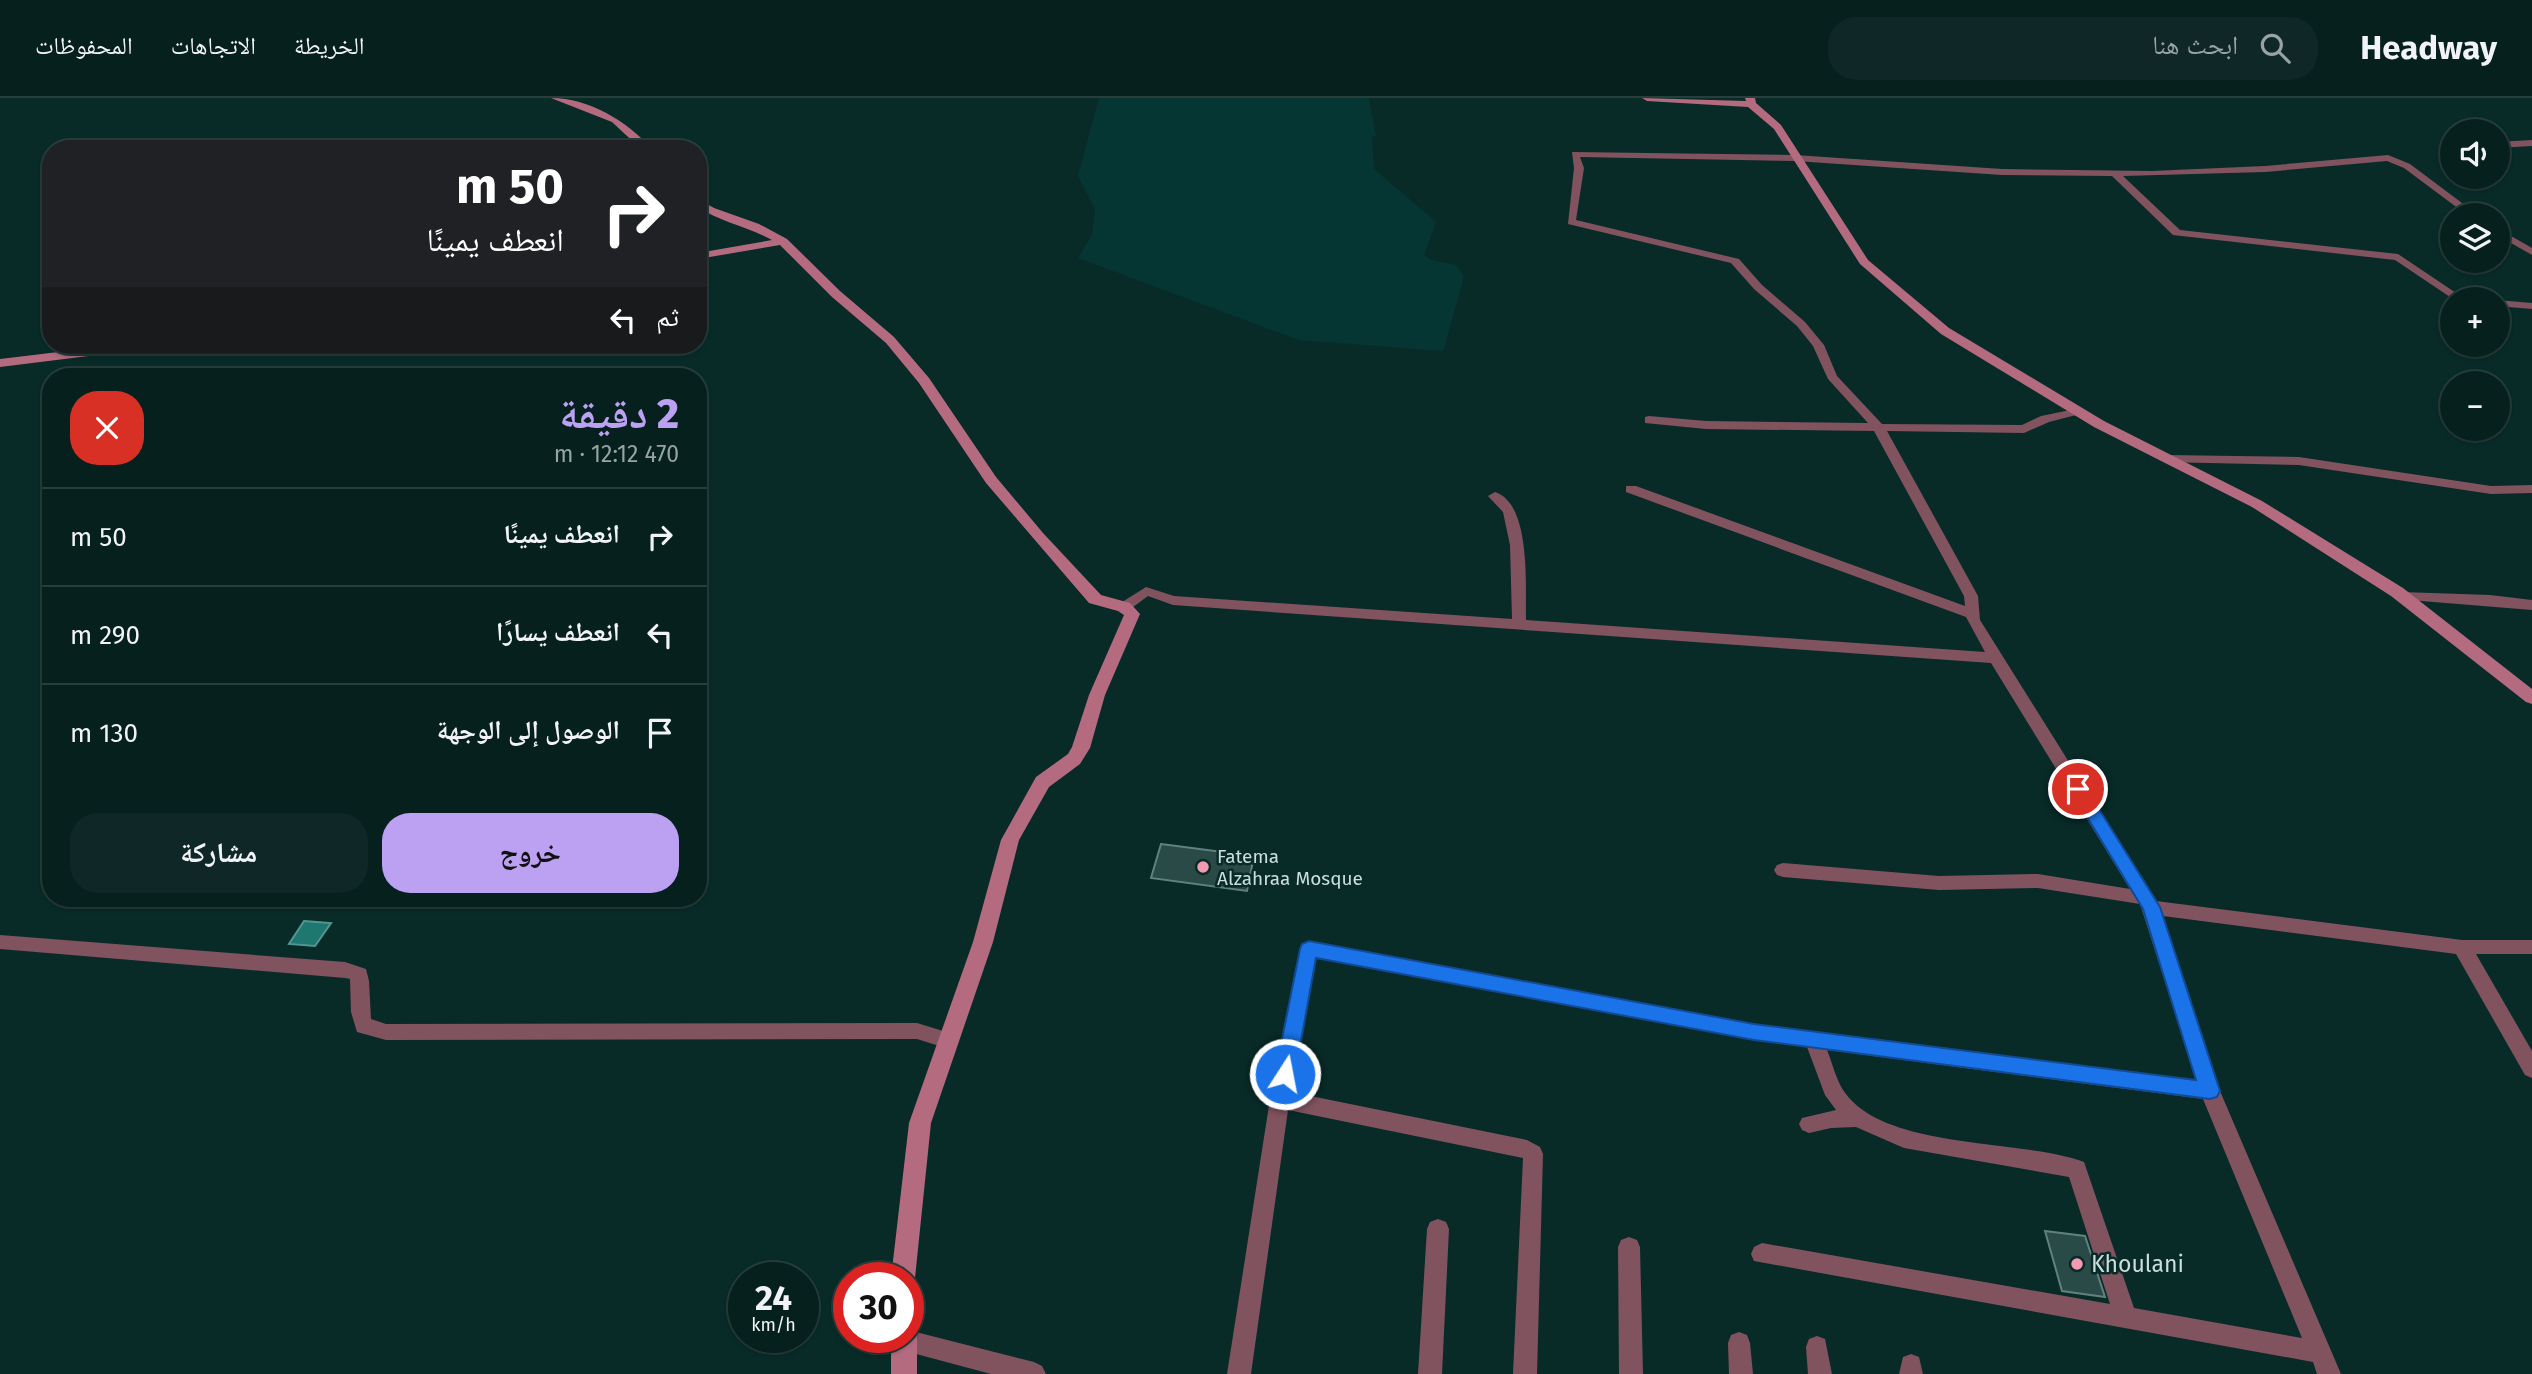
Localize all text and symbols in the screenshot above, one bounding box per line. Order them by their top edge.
search box [1828,17,2318,80]
text: Headway [2360,28,2497,68]
icon: search [2256,29,2294,67]
text: ابحث هنا [2152,30,2238,61]
text: المحفوظات [35,32,133,60]
text: الاتجاهات [171,32,256,60]
text: الخريطة [294,32,365,60]
map controls [2440,119,2510,441]
button: sound [2440,119,2510,189]
text: 50 m [456,157,564,216]
icon: right [588,168,679,259]
button: layers [2440,203,2510,273]
text: انعطف يمينًا [426,221,564,259]
button: + [2440,287,2510,357]
icon: left [604,301,642,339]
text: ثم [656,302,679,333]
button: − [2440,371,2510,441]
text: 2 دقيقة [559,389,679,439]
button: close [70,391,144,465]
text: 470 m · 12:12 [554,440,679,468]
icon: right [641,518,679,556]
text: انعطف يمينًا [504,519,620,550]
text: 50 m [70,522,127,553]
icon: left [641,616,679,654]
text: انعطف يسارًا [496,617,620,648]
text: 290 m [70,620,140,651]
icon: arrive [641,714,679,752]
text: الوصول إلى الوجهة [437,715,620,746]
text: 130 m [70,718,138,749]
pin [2048,759,2108,819]
icon: arrive [2059,770,2097,808]
button: مشاركة [70,813,368,893]
button: خروج [382,813,679,893]
place label: Fatema Alzahraa Mosque [1217,845,1363,890]
marker: Fatema Alzahraa Mosque [1195,859,1211,875]
position arrow [1248,1037,1322,1111]
place label: Khoulani [2091,1250,2184,1278]
marker: Khoulani [2069,1256,2085,1272]
speed limit sign: 30 [833,1262,924,1353]
text: 24 [755,1277,792,1319]
text: km/h [751,1314,796,1336]

